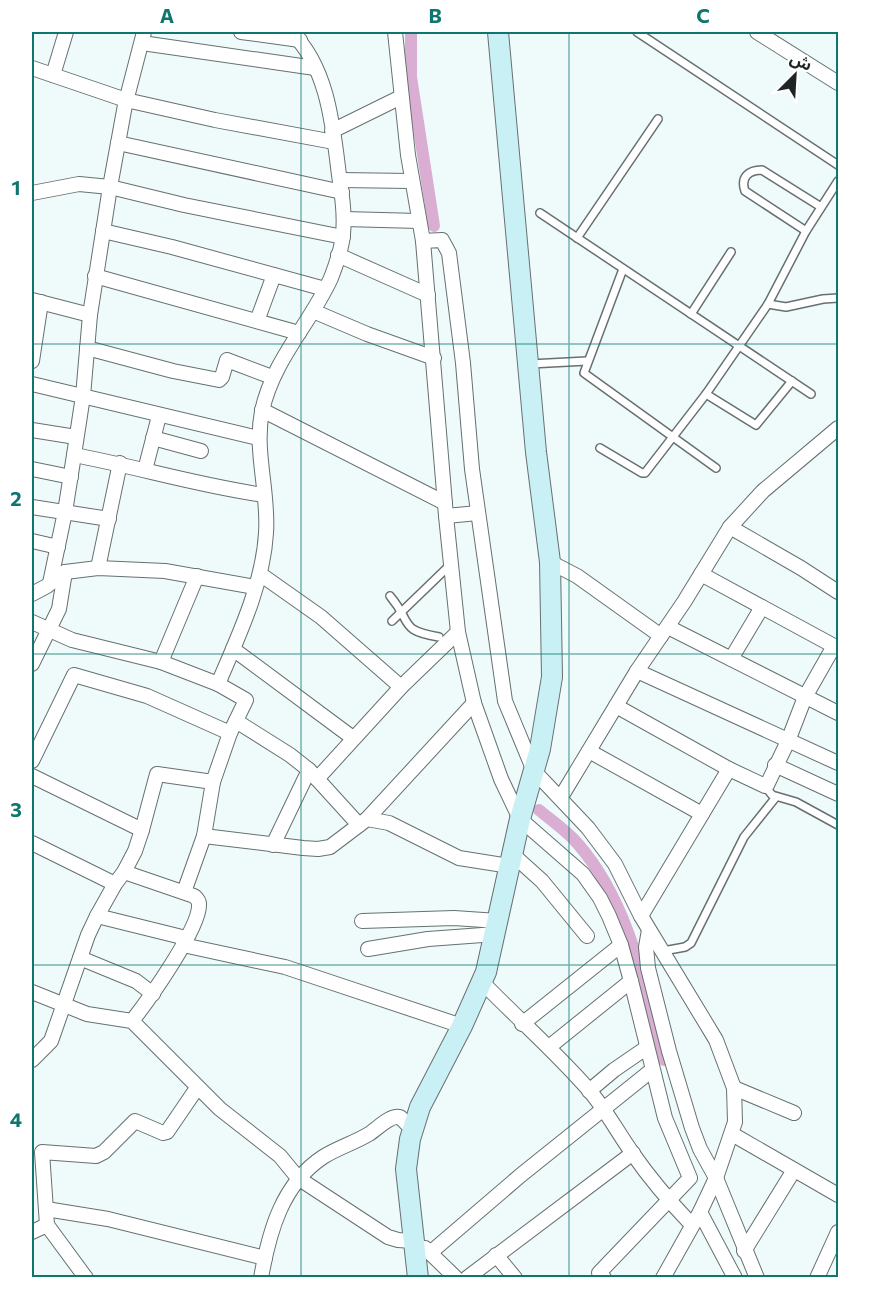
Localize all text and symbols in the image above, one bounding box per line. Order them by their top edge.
text: A [160,3,174,27]
text: B [428,3,442,27]
text: C [696,3,710,27]
north arrow [765,45,825,105]
text: ش [787,48,815,75]
text: 1 [11,175,21,199]
text: 2 [10,486,22,510]
text: 3 [10,797,22,821]
text: 4 [10,1107,22,1131]

